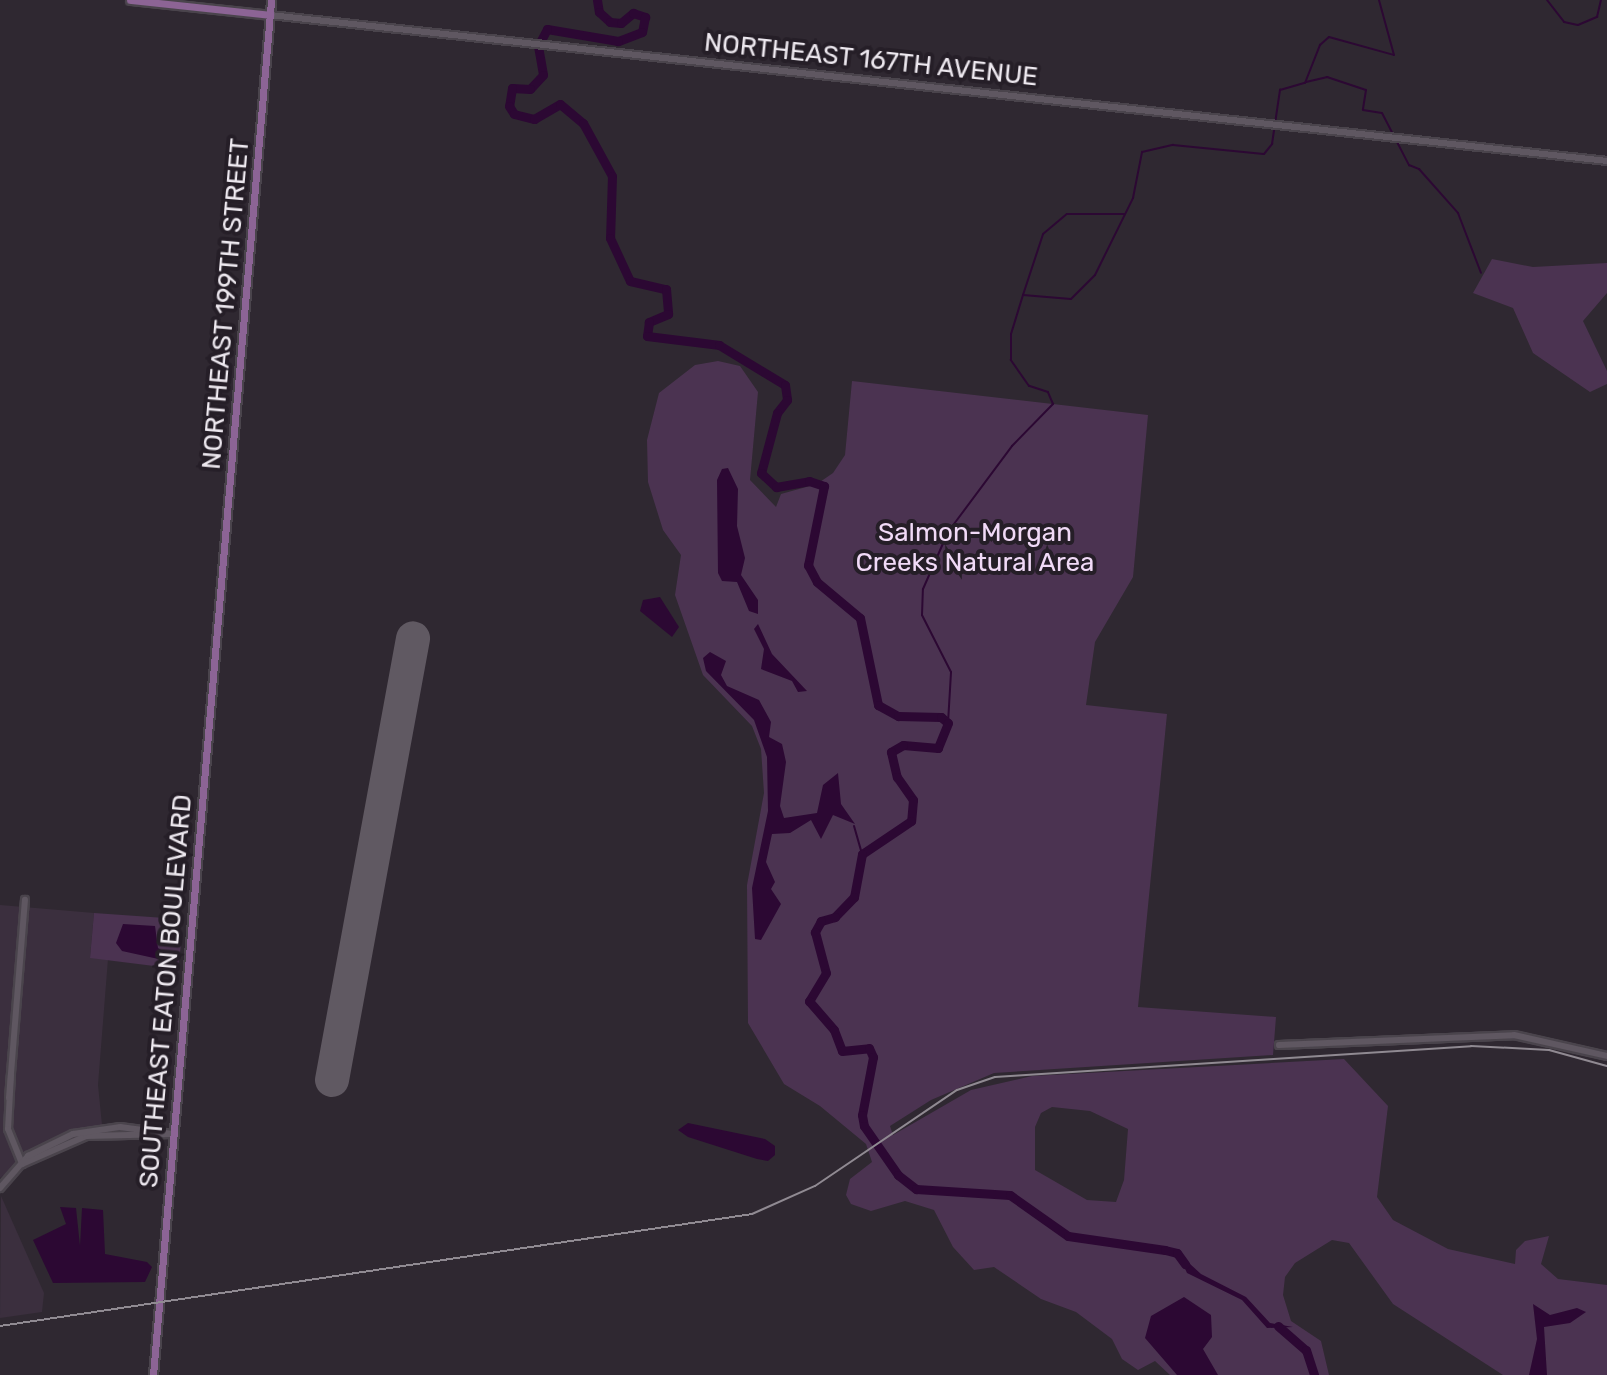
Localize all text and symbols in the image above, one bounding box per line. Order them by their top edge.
street label: NORTHEAST 167TH AVENUE [702,27,1040,93]
street label: NORTHEAST 199TH STREET [196,137,256,471]
park label: Salmon-Morgan Creeks Natural Area [855,517,1095,578]
street label: SOUTHEAST EATON BOULEVARD [133,793,199,1189]

